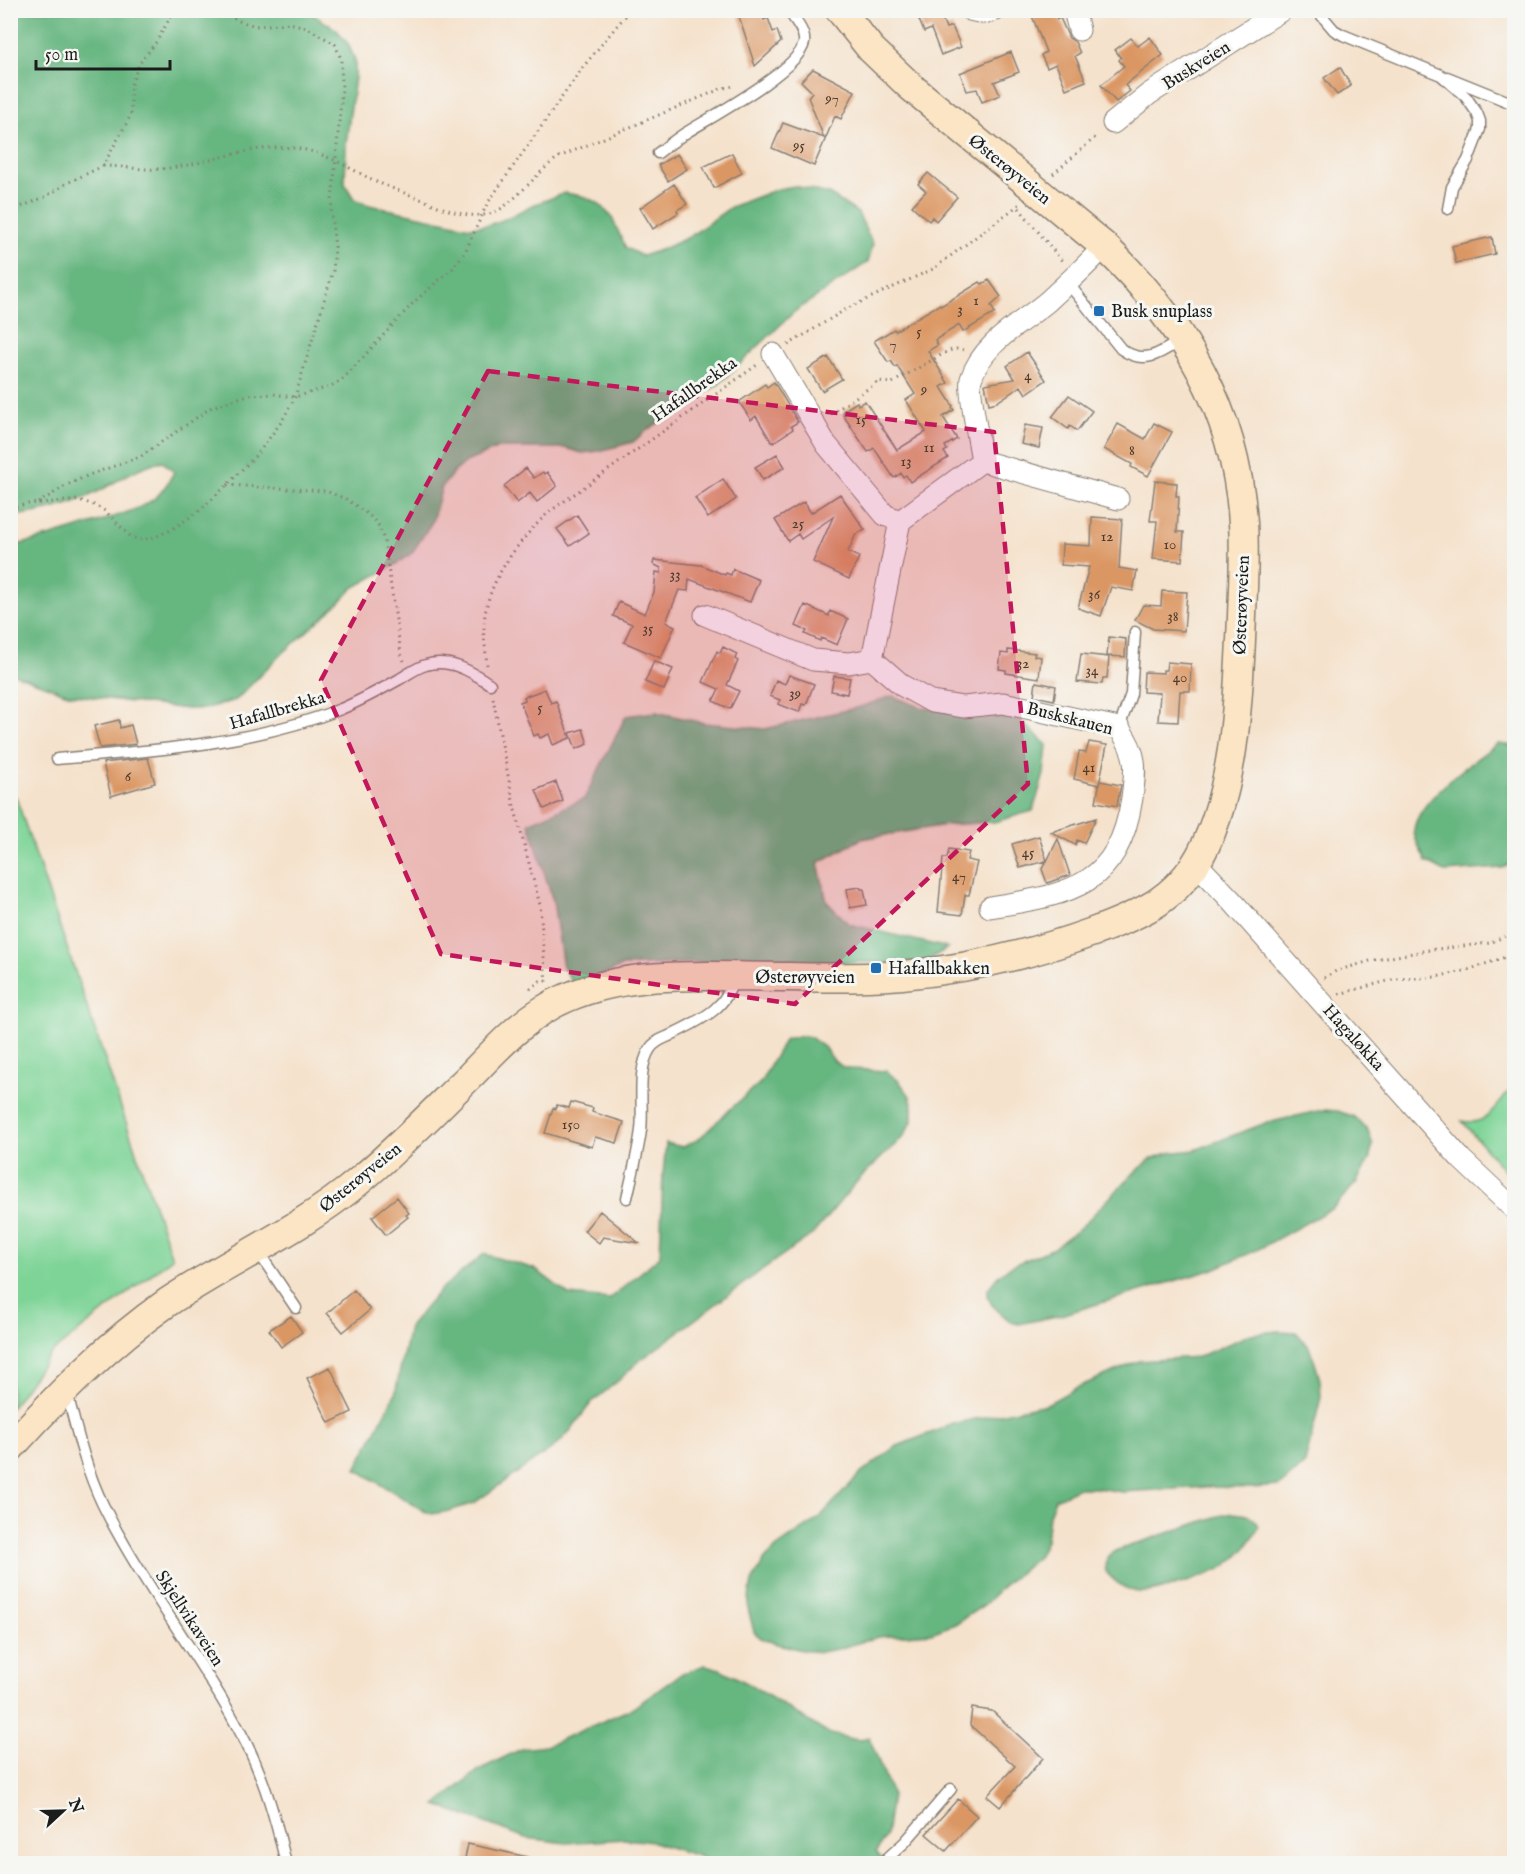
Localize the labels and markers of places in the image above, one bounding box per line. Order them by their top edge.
place label: Busk snuplass [1111,301,1212,324]
marker: Busk snuplass [1092,304,1106,318]
place label: Hafallbakken [888,958,990,981]
marker: Hafallbakken [869,961,883,975]

